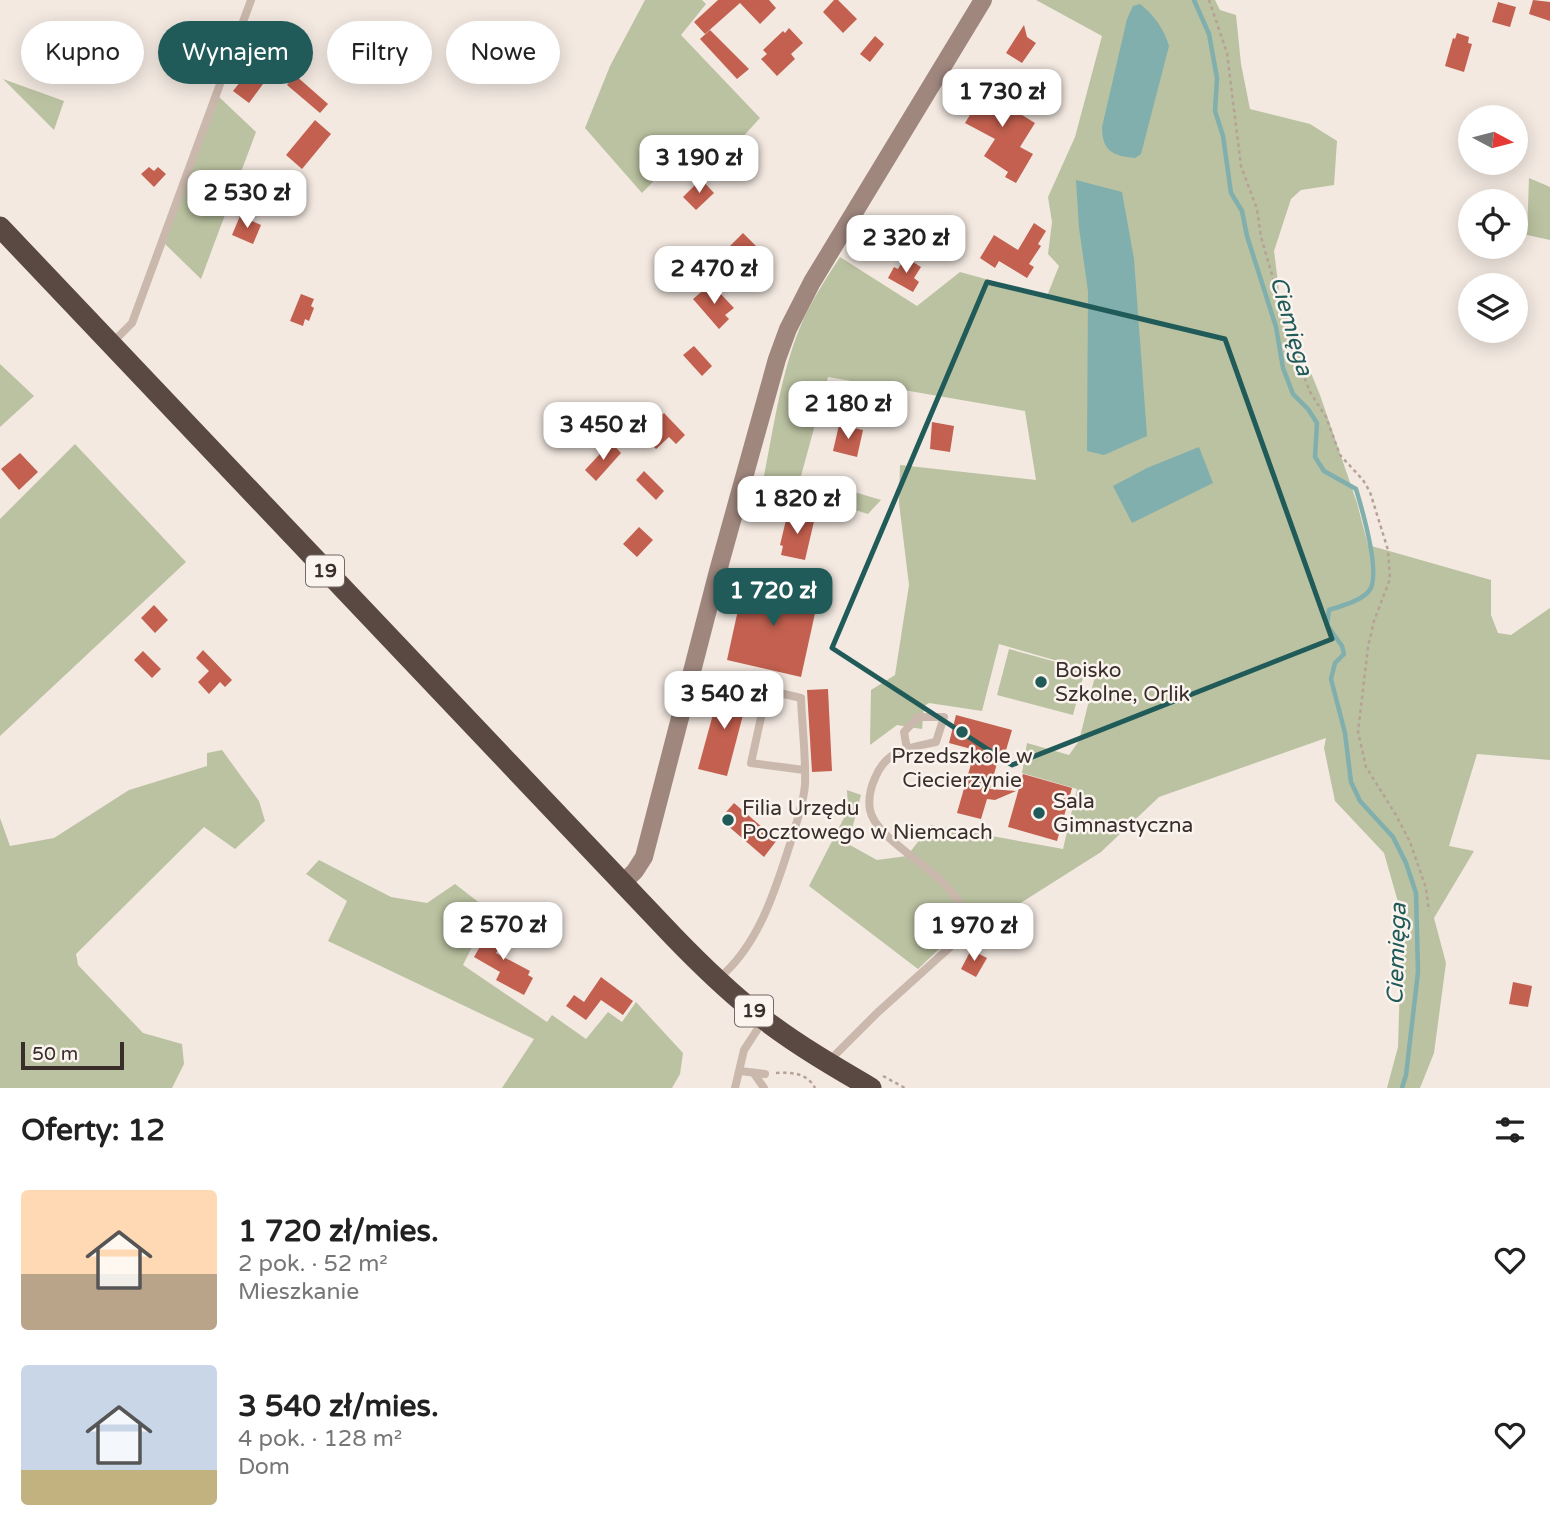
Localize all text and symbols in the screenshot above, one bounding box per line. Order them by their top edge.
chip: Kupno [21,21,144,84]
chip: Wynajem [158,21,313,84]
chip: Filtry [327,21,432,84]
chip: Nowe [446,21,560,84]
pin: 1 730 zł [930,69,1074,129]
text: 1 730 zł [958,78,1046,106]
north arrow [1458,105,1528,175]
map controls [1458,105,1528,343]
pin: 3 190 zł [627,136,771,195]
text: 3 190 zł [655,144,743,172]
pin: 2 530 zł [175,170,319,230]
text: 2 530 zł [203,179,291,207]
button: locate [1458,189,1528,259]
pin: 2 320 zł [834,216,978,275]
text: 2 320 zł [862,224,950,252]
pin: 2 470 zł [642,246,786,306]
text: 2 470 zł [670,255,758,283]
water label: Ciemięga [1263,273,1319,380]
button: layers [1458,273,1528,343]
pin: 2 180 zł [776,382,920,441]
text: 2 180 zł [804,390,892,418]
pin: 3 450 zł [531,402,675,462]
text: 3 450 zł [559,411,647,439]
pin: 1 820 zł [725,476,869,536]
text: 1 820 zł [753,485,841,513]
road number: 19 [306,556,344,586]
pin: 1 720 zł [701,568,845,628]
text: 1 720 zł [729,577,817,605]
place label: Boisko Szkolne, Orlik [1055,658,1190,707]
pin: 3 540 zł [652,672,796,731]
marker: Boisko Szkolne, Orlik [1033,674,1049,690]
text: 3 540 zł [680,680,768,708]
marker: Przedszkole w Ciecierzynie [954,724,970,740]
place label: Przedszkole w Ciecierzynie [891,744,1033,793]
place label: Sala Gimnastyczna [1053,789,1193,838]
place label: Filia Urzędu Pocztowego w Niemcach [742,796,993,845]
marker: Sala Gimnastyczna [1031,805,1047,821]
marker: Filia Urzędu Pocztowego w Niemcach [720,812,736,828]
water label: Ciemięga [1381,901,1413,1005]
pin: 2 570 zł [431,902,575,962]
pin: 1 970 zł [902,904,1046,963]
text: 2 570 zł [459,911,547,939]
text: 1 970 zł [930,912,1018,940]
road number: 19 [735,995,773,1026]
scale bar [21,1039,124,1071]
text: 50 m [32,1043,78,1065]
icon: filters [1491,1111,1529,1149]
text: Oferty: 12 [21,1112,165,1149]
text: 1 720 zł/mies. [238,1213,439,1250]
icon: home [77,1218,161,1302]
icon: heart [1491,1241,1529,1279]
text: 2 pok. · 52 m² [238,1250,388,1278]
text: Mieszkanie [238,1278,359,1306]
text: 3 540 zł/mies. [238,1388,439,1425]
icon: home [77,1393,161,1477]
icon: heart [1491,1416,1529,1454]
text: 4 pok. · 128 m² [238,1425,402,1453]
text: Dom [238,1453,290,1481]

